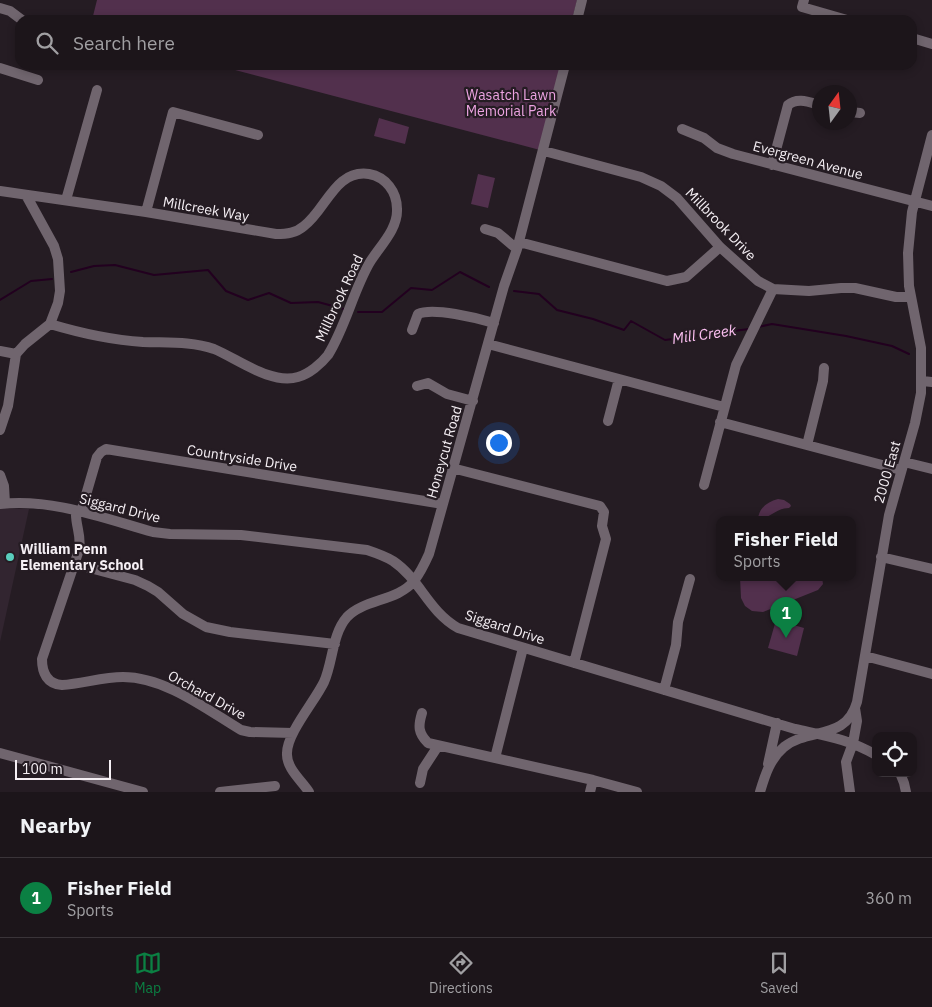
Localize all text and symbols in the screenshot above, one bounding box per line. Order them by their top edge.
search box [15,15,917,70]
icon: search [33,29,61,57]
text: Search here [73,31,175,55]
north arrow [812,85,857,130]
park label: Wasatch Lawn Memorial Park [466,86,557,120]
street label: Evergreen Avenue [751,137,865,183]
street label: Millbrook Drive [682,184,760,264]
street label: Millcreek Way [161,193,251,225]
street label: Millbrook Road [311,252,367,344]
water label: Mill Creek [671,320,738,348]
street label: Honeycut Road [422,404,466,500]
your location [486,430,512,456]
street label: 2000 East [870,439,905,505]
street label: Countryside Drive [186,440,299,476]
street label: Siggard Drive [78,489,163,527]
popup [716,516,856,581]
text: Fisher Field [734,527,838,551]
place label: William Penn Elementary School [20,540,144,574]
marker: William Penn Elementary School [4,551,16,563]
text: Sports [734,551,780,571]
pin: 1 [770,597,802,638]
street label: Siggard Drive [463,606,547,648]
street label: Orchard Drive [165,666,249,724]
map controls [872,732,917,777]
button: locate [872,732,917,777]
scale bar [15,757,111,780]
text: 100 m [22,760,63,778]
text: Nearby [20,811,91,839]
text: Fisher Field [67,876,172,900]
text: 1 [31,888,41,908]
text: 360 m [865,888,912,908]
text: Sports [67,900,114,920]
tab: Map [134,949,162,997]
tab: Directions [429,949,493,997]
tab: Saved [760,949,798,997]

